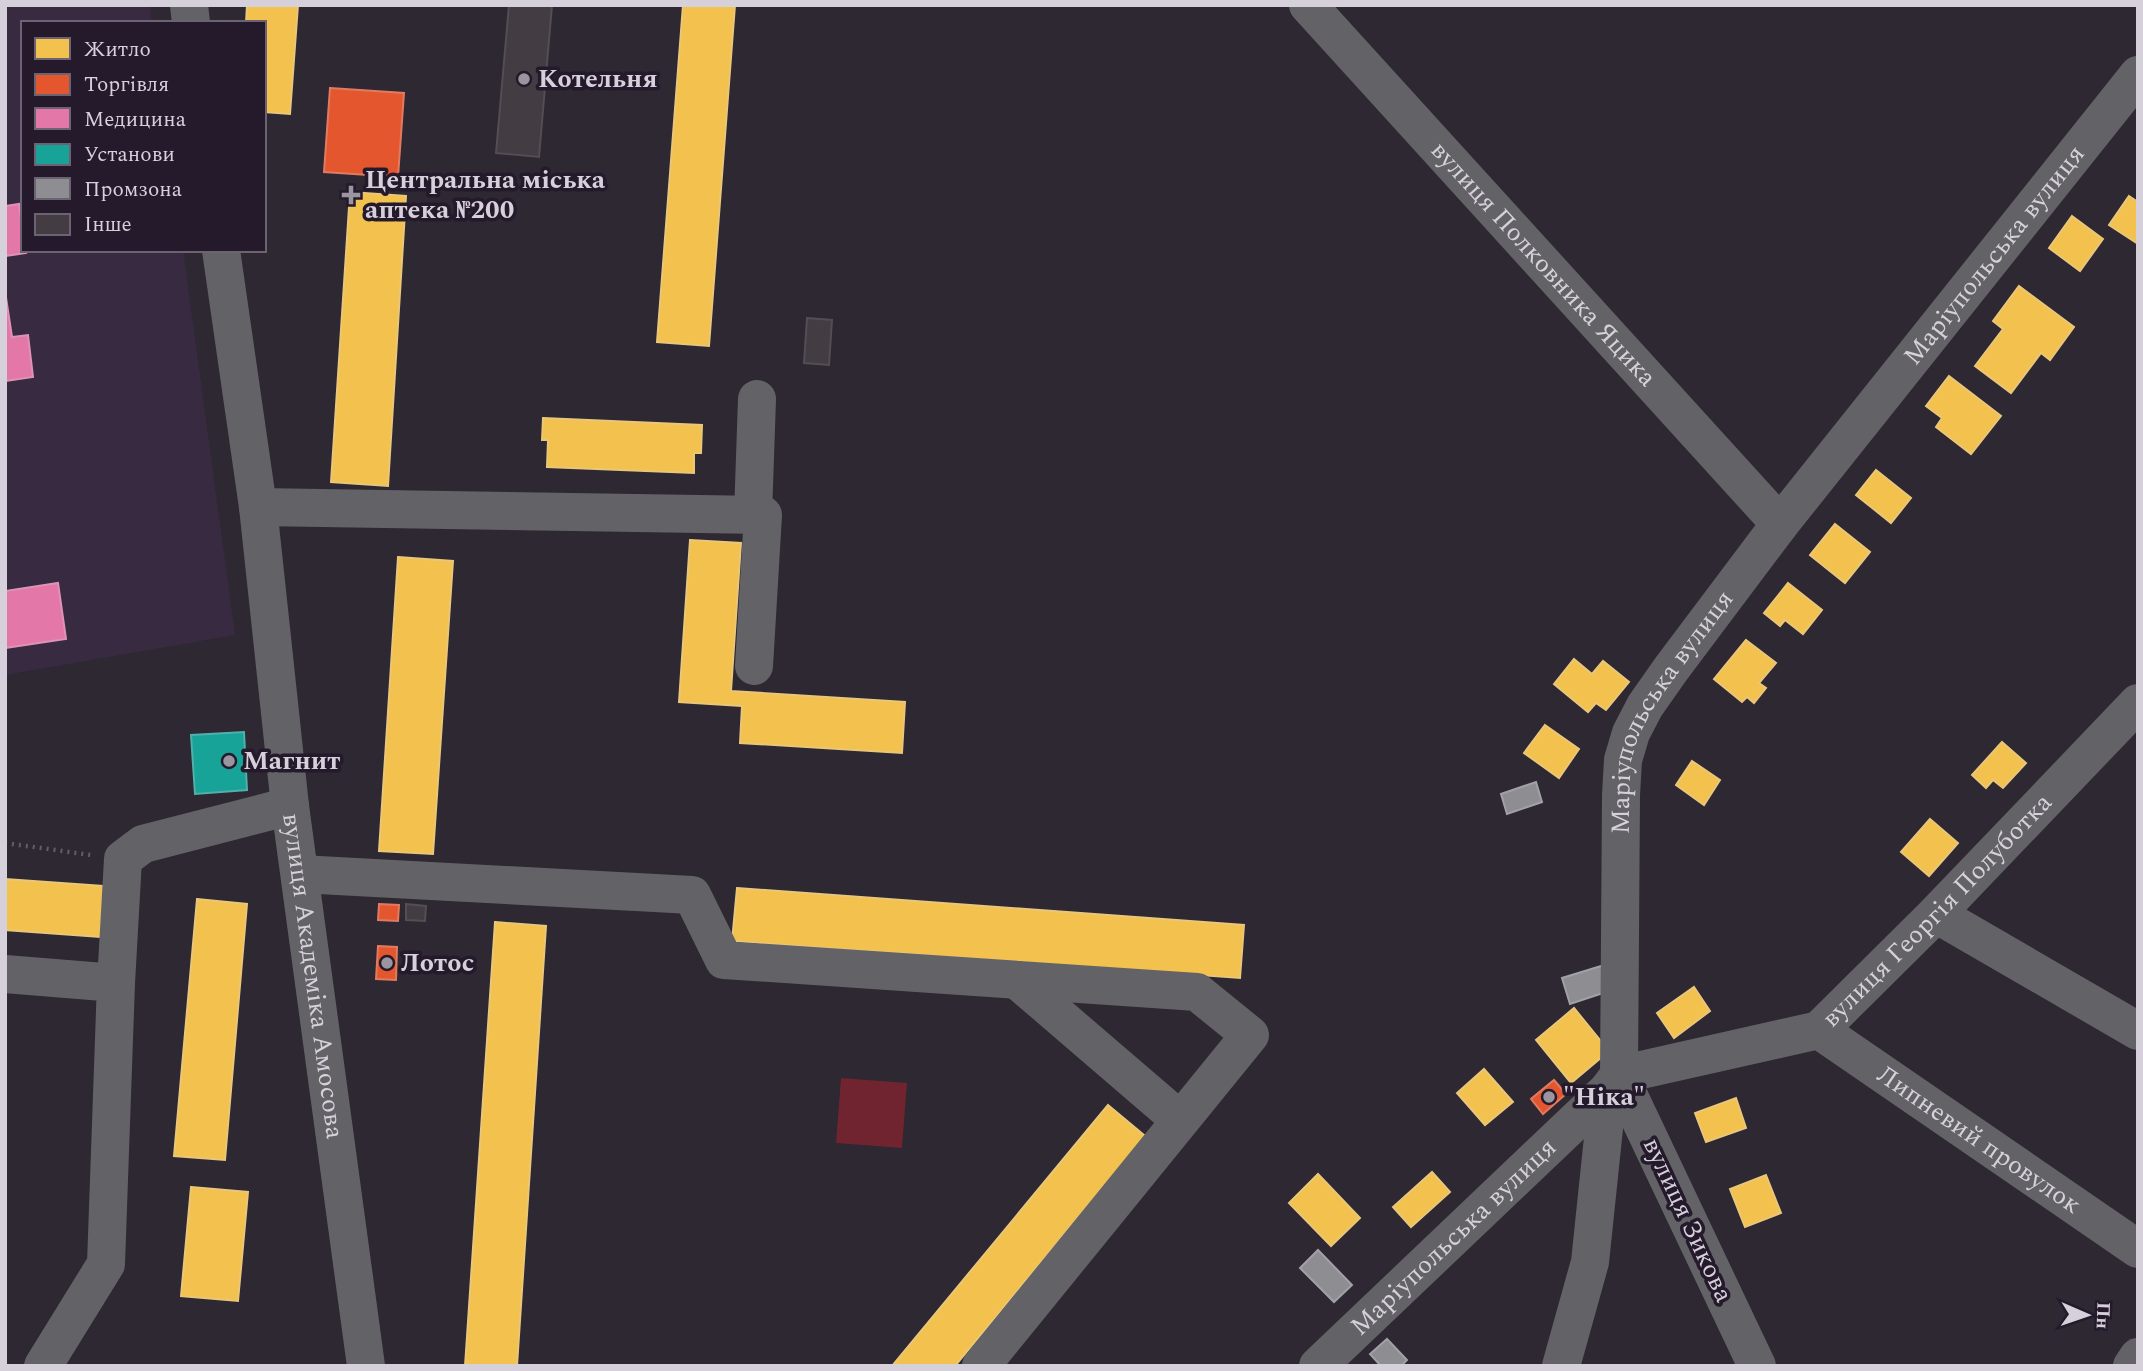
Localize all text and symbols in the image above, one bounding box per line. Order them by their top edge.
legend [21,21,266,252]
text: Житло [84,34,151,66]
place label: Котельня [538,59,658,99]
text: Торгівля [84,69,169,101]
marker: Котельня [516,71,532,87]
text: Медицина [84,104,187,136]
street label: вулиця Полковника Яцика [1421,132,1666,396]
street label: Маріупольська вулиця [1894,136,2095,374]
text: Установи [84,139,175,171]
place label: Центральна міська аптека №200 [365,160,606,230]
text: Промзона [84,174,183,206]
marker: Центральна міська аптека №200 [343,187,359,203]
text: Інше [84,209,132,241]
street label: Маріупольська вулиця [1601,581,1744,834]
place label: Магнит [243,741,340,781]
marker: Магнит [221,753,237,769]
street label: вулиця Георгія Полуботка [1812,784,2062,1037]
street label: вулиця Академіка Амосова [271,811,355,1142]
place label: Лотос [401,943,474,983]
marker: Лотос [379,955,395,971]
street label: Липневий провулок [1868,1055,2089,1224]
place label: "Ніка" [1563,1077,1645,1117]
marker: "Ніка" [1541,1089,1557,1105]
street label: Маріупольська вулиця [1341,1129,1566,1346]
street label: вулиця Зикова [1632,1131,1744,1309]
north arrow [2052,1280,2122,1350]
text: Пн [2088,1301,2117,1330]

